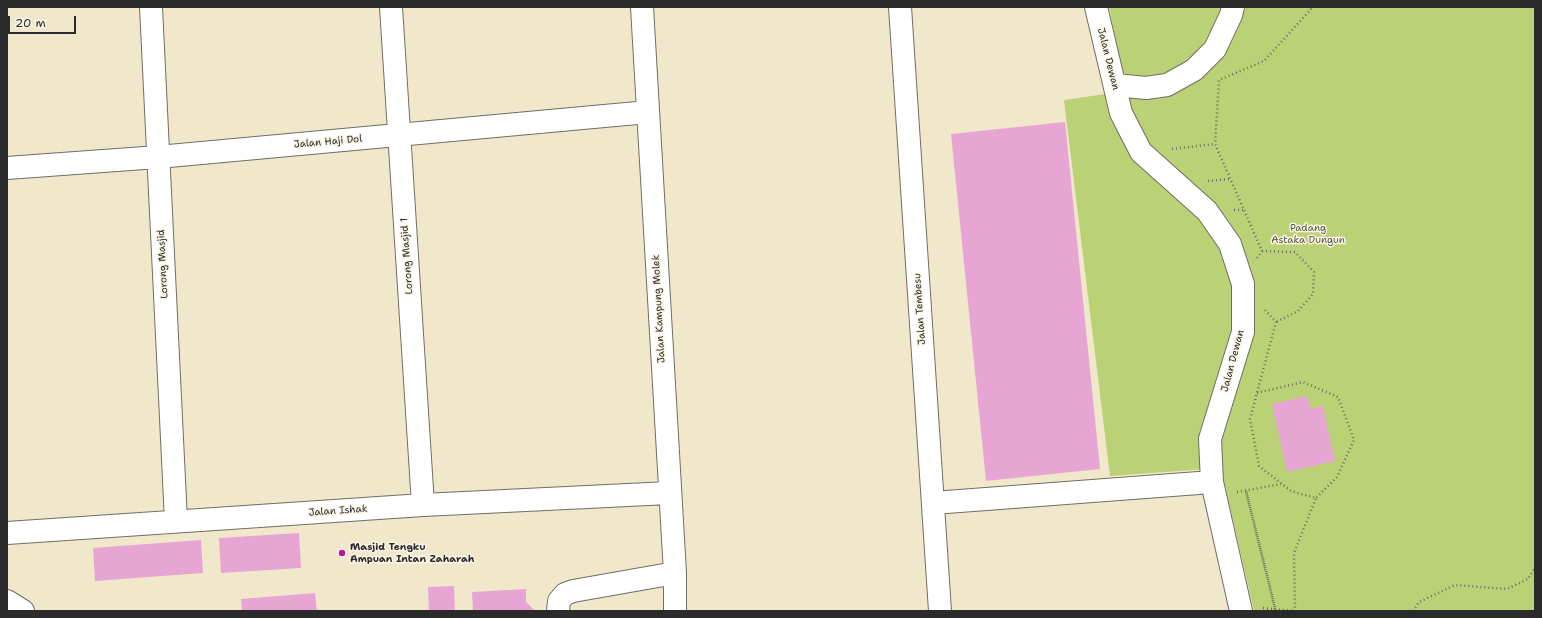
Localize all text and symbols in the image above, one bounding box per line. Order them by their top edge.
scale bar [10,8,78,34]
text: 20 m [15,15,46,31]
street label: Jalan Dewan [1094,27,1122,91]
street label: Jalan Haji Dol [293,133,363,151]
street label: Lorong Masjid 1 [398,217,416,295]
park label: Padang Astaka Dungun [1271,222,1345,246]
street label: Lorong Masjid [155,229,171,299]
street label: Jalan Kampung Molek [650,254,668,364]
street label: Jalan Tembesu [912,273,928,345]
street label: Jalan Dewan [1219,329,1247,393]
street label: Jalan Ishak [308,503,368,519]
place label: Masjid Tengku Ampuan Intan Zaharah [350,541,474,564]
marker: Masjid Tengku Ampuan Intan Zaharah [337,548,347,558]

